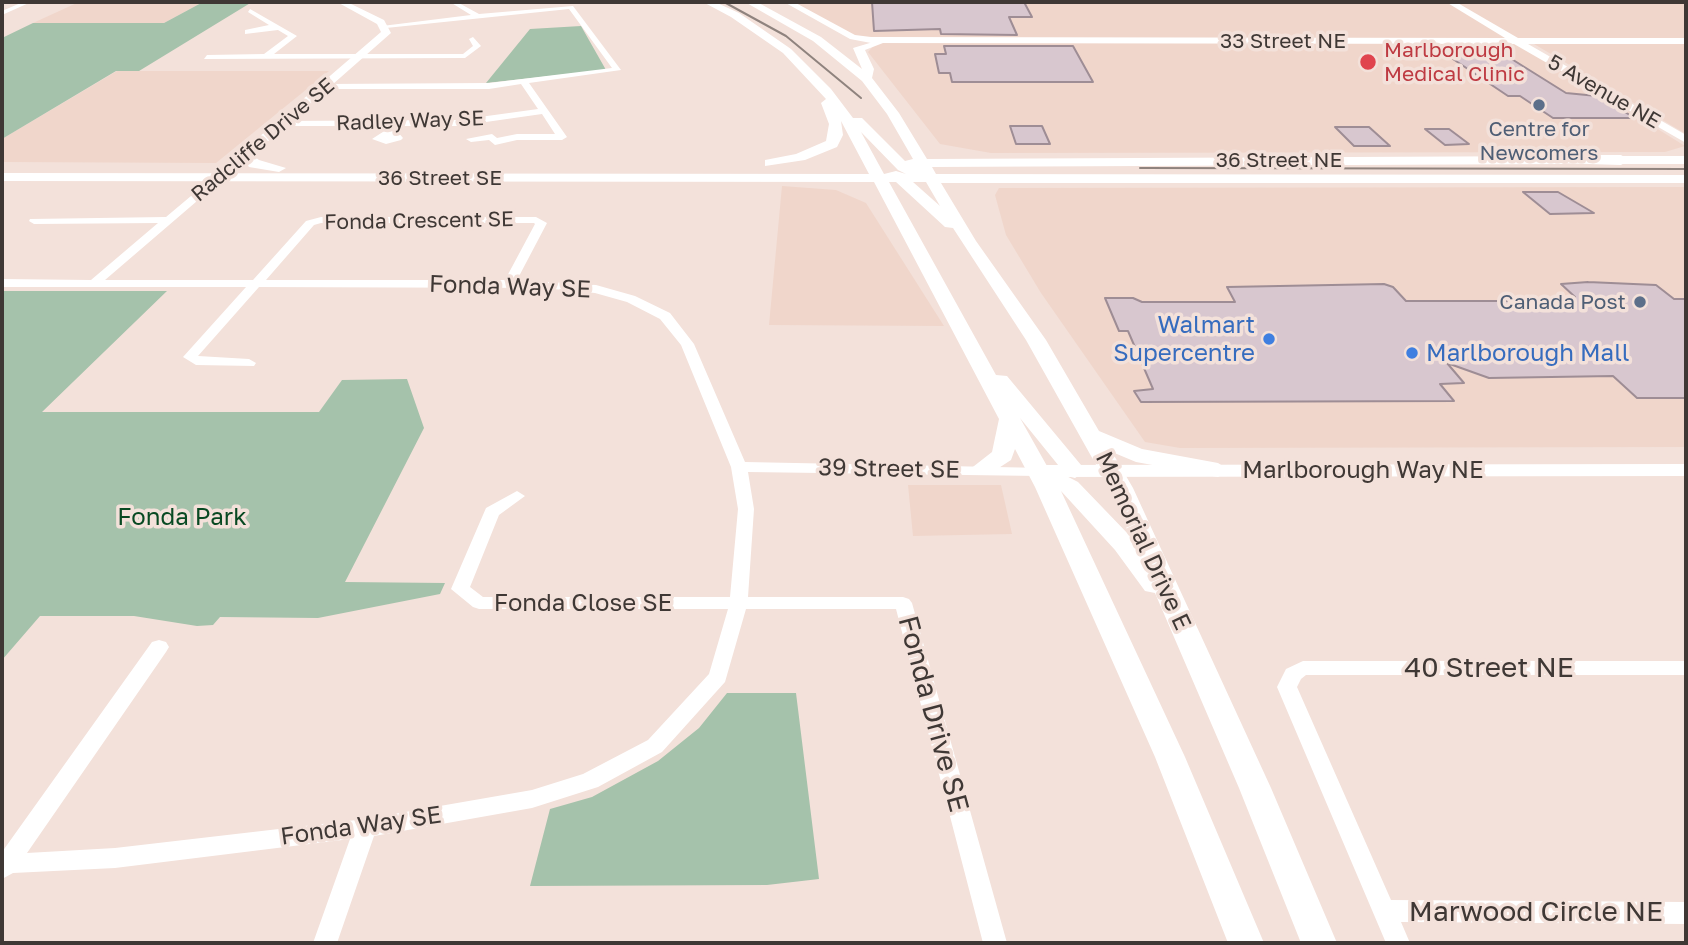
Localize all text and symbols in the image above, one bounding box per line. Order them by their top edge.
street label: 33 Street NE [1220,28,1346,54]
place label: Marlborough Medical Clinic [1384,37,1525,87]
street label: 5 Avenue NE [1543,50,1665,134]
marker: Marlborough Medical Clinic [1358,52,1378,72]
street label: Radcliffe Drive SE [186,73,340,207]
marker: Centre for Newcomers [1531,97,1547,113]
street label: Radley Way SE [336,106,484,136]
place label: Centre for Newcomers [1480,116,1598,166]
street label: 36 Street NE [1216,147,1342,173]
street label: 36 Street SE [378,165,502,191]
street label: Fonda Crescent SE [324,207,514,235]
street label: Fonda Way SE [428,270,592,304]
place label: Canada Post [1499,289,1626,315]
marker: Canada Post [1632,294,1648,310]
place label: Walmart Supercentre [1113,311,1255,367]
marker: Walmart Supercentre [1261,331,1277,347]
place label: Marlborough Mall [1426,339,1630,367]
marker: Marlborough Mall [1404,345,1420,361]
street label: Memorial Drive E [1089,447,1197,635]
street label: 39 Street SE [818,453,960,485]
street label: Marlborough Way NE [1242,456,1484,484]
park label: Fonda Park [117,503,247,531]
street label: Fonda Close SE [494,589,672,617]
street label: Fonda Drive SE [891,612,975,816]
street label: 40 Street NE [1404,651,1574,685]
street label: Fonda Way SE [279,800,443,852]
street label: Marwood Circle NE [1409,895,1663,929]

